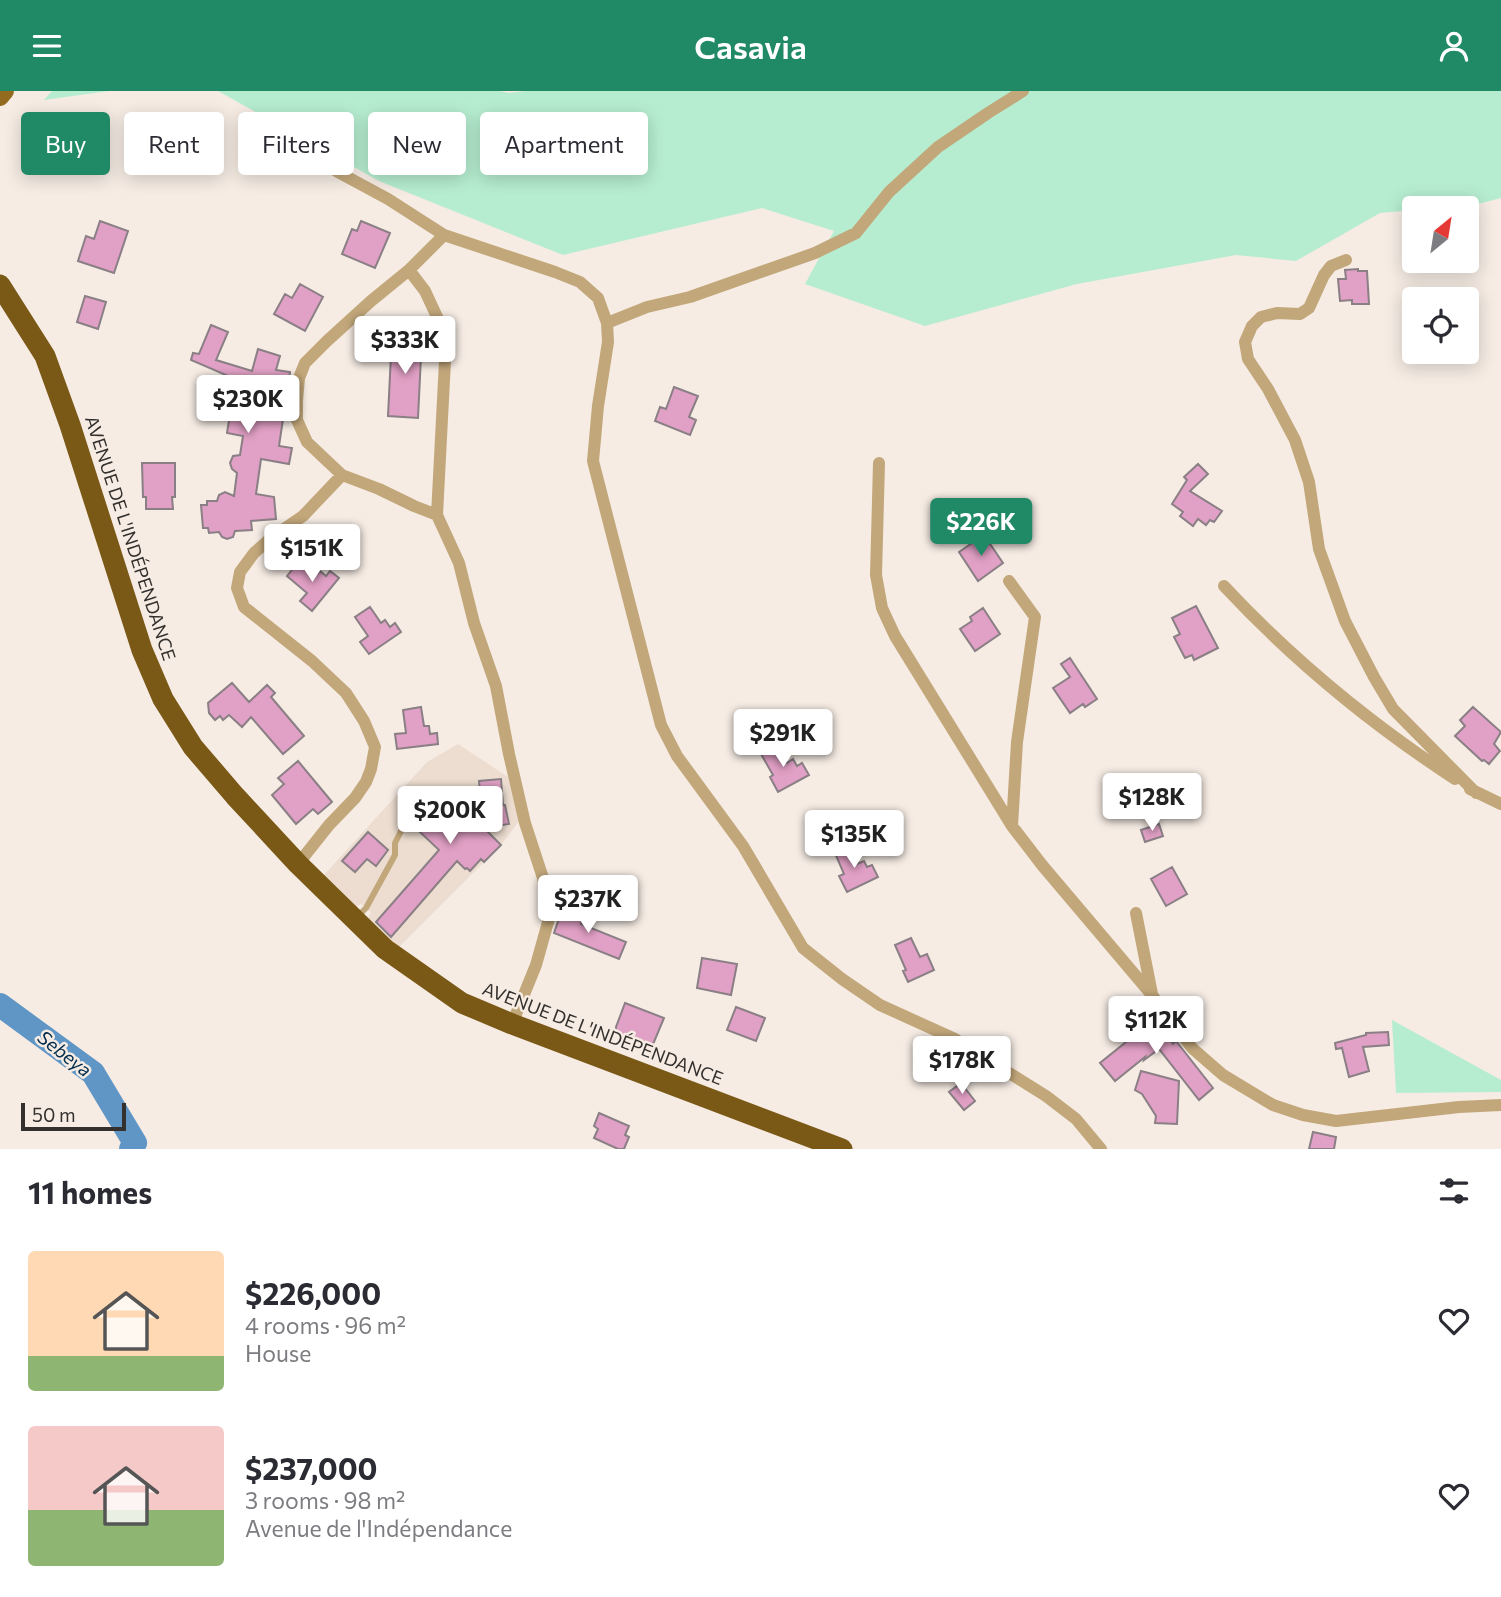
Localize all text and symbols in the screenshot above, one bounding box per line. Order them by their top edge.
text: Casavia [694,26,807,66]
icon: menu [28,27,66,65]
icon: person [1435,27,1473,65]
chip: Buy [21,112,110,175]
chip: Rent [124,112,224,175]
chip: Filters [238,112,354,175]
chip: New [368,112,466,175]
chip: Apartment [480,112,648,175]
north arrow [1402,196,1479,273]
map controls [1402,196,1479,364]
button: locate [1402,287,1479,364]
pin: $333K [356,317,454,376]
text: $333K [370,325,440,353]
pin: $230K [199,375,297,435]
text: $230K [212,384,284,412]
street label: AVENUE DE L'INDÉPENDANCE [81,413,181,663]
pin: $226K [932,498,1030,558]
text: $226K [946,507,1016,535]
pin: $151K [263,525,361,584]
text: $151K [280,533,344,561]
pin: $291K [734,709,832,769]
text: $291K [750,718,816,746]
pin: $128K [1103,773,1201,833]
text: $128K [1119,782,1185,810]
pin: $200K [401,787,499,846]
text: $200K [414,795,486,823]
pin: $135K [805,811,903,870]
text: $135K [821,819,887,847]
pin: $237K [539,875,637,935]
text: $237K [554,884,622,912]
street label: AVENUE DE L'INDÉPENDANCE [479,977,727,1089]
pin: $112K [1107,997,1205,1056]
text: $112K [1124,1005,1188,1033]
water label: Sebeya [34,1025,96,1081]
pin: $178K [913,1037,1011,1096]
text: $178K [929,1045,995,1073]
scale bar [21,1100,126,1132]
text: 50 m [32,1103,76,1126]
icon: filters [1435,1172,1473,1210]
text: 11 homes [28,1173,152,1210]
text: $226,000 [245,1274,381,1311]
icon: home [84,1279,168,1363]
icon: heart [1435,1302,1473,1340]
text: 4 rooms · 96 m² [245,1311,406,1339]
text: House [245,1339,311,1367]
text: $237,000 [245,1449,378,1486]
icon: home [84,1454,168,1538]
icon: heart [1435,1477,1473,1515]
text: 3 rooms · 98 m² [245,1486,405,1514]
text: Avenue de l'Indépendance [245,1514,512,1542]

